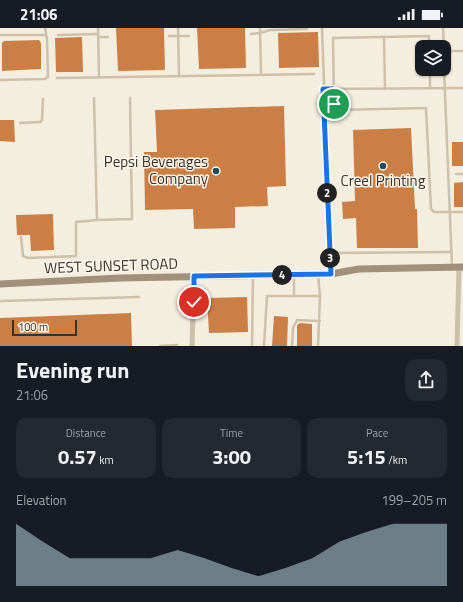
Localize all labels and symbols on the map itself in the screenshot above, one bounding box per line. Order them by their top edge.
pin [317,87,351,121]
place label: Pepsi Beverages Company [104,150,208,190]
marker: Creel Printing [378,161,388,171]
marker: Pepsi Beverages Company [211,166,221,176]
place label: Creel Printing [341,169,426,192]
pin: 2 [317,183,337,203]
pin: 3 [320,248,340,268]
street label: WEST SUNSET ROAD [44,252,178,279]
pin: 4 [272,265,292,285]
pin [177,285,211,319]
scale bar [12,318,77,337]

